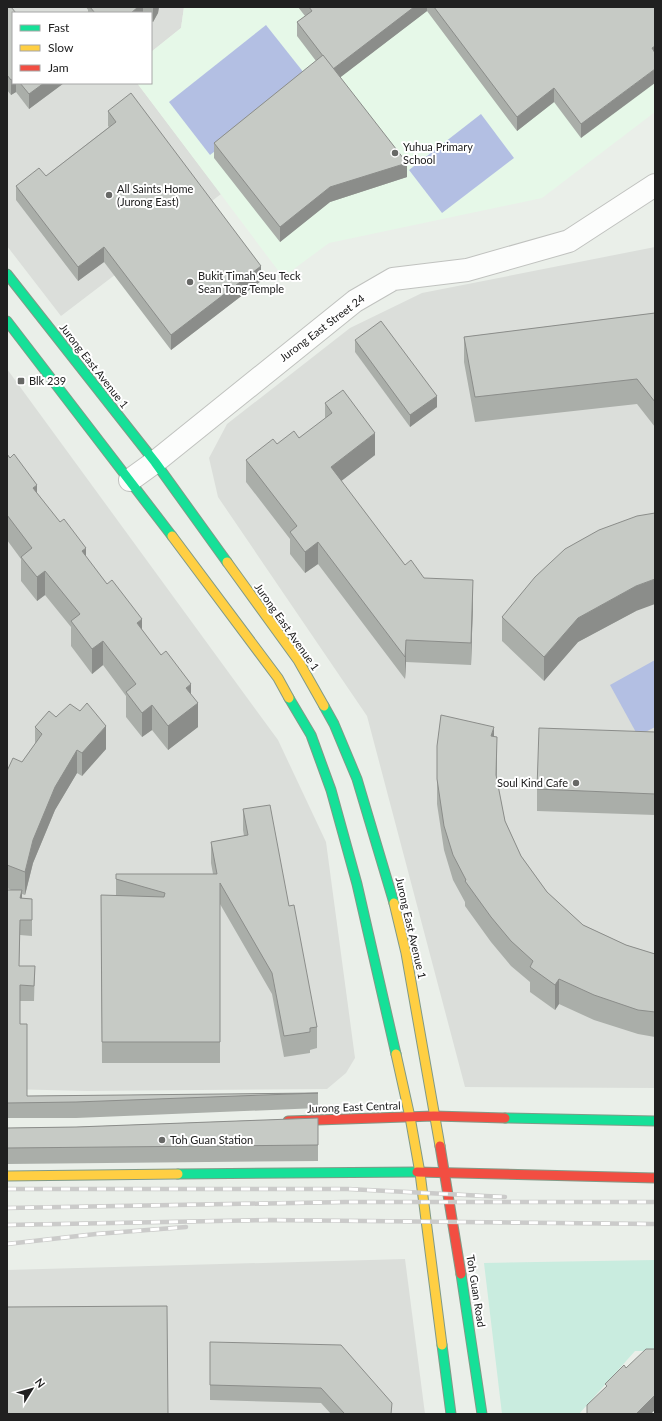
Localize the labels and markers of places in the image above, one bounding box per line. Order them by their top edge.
place label: Yuhua Primary School [403,140,473,166]
marker: Yuhua Primary School [390,148,400,158]
place label: All Saints Home (Jurong East) [117,182,194,208]
marker: All Saints Home (Jurong East) [104,190,114,200]
place label: Bukit Timah Seu Teck Sean Tong Temple [198,269,301,295]
marker: Bukit Timah Seu Teck Sean Tong Temple [185,277,195,287]
place label: Blk 239 [29,374,66,387]
marker: Blk 239 [16,376,26,386]
place label: Soul Kind Cafe [497,776,568,789]
marker: Soul Kind Cafe [571,778,581,788]
place label: Toh Guan Station [170,1133,253,1146]
marker: Toh Guan Station [157,1135,167,1145]

